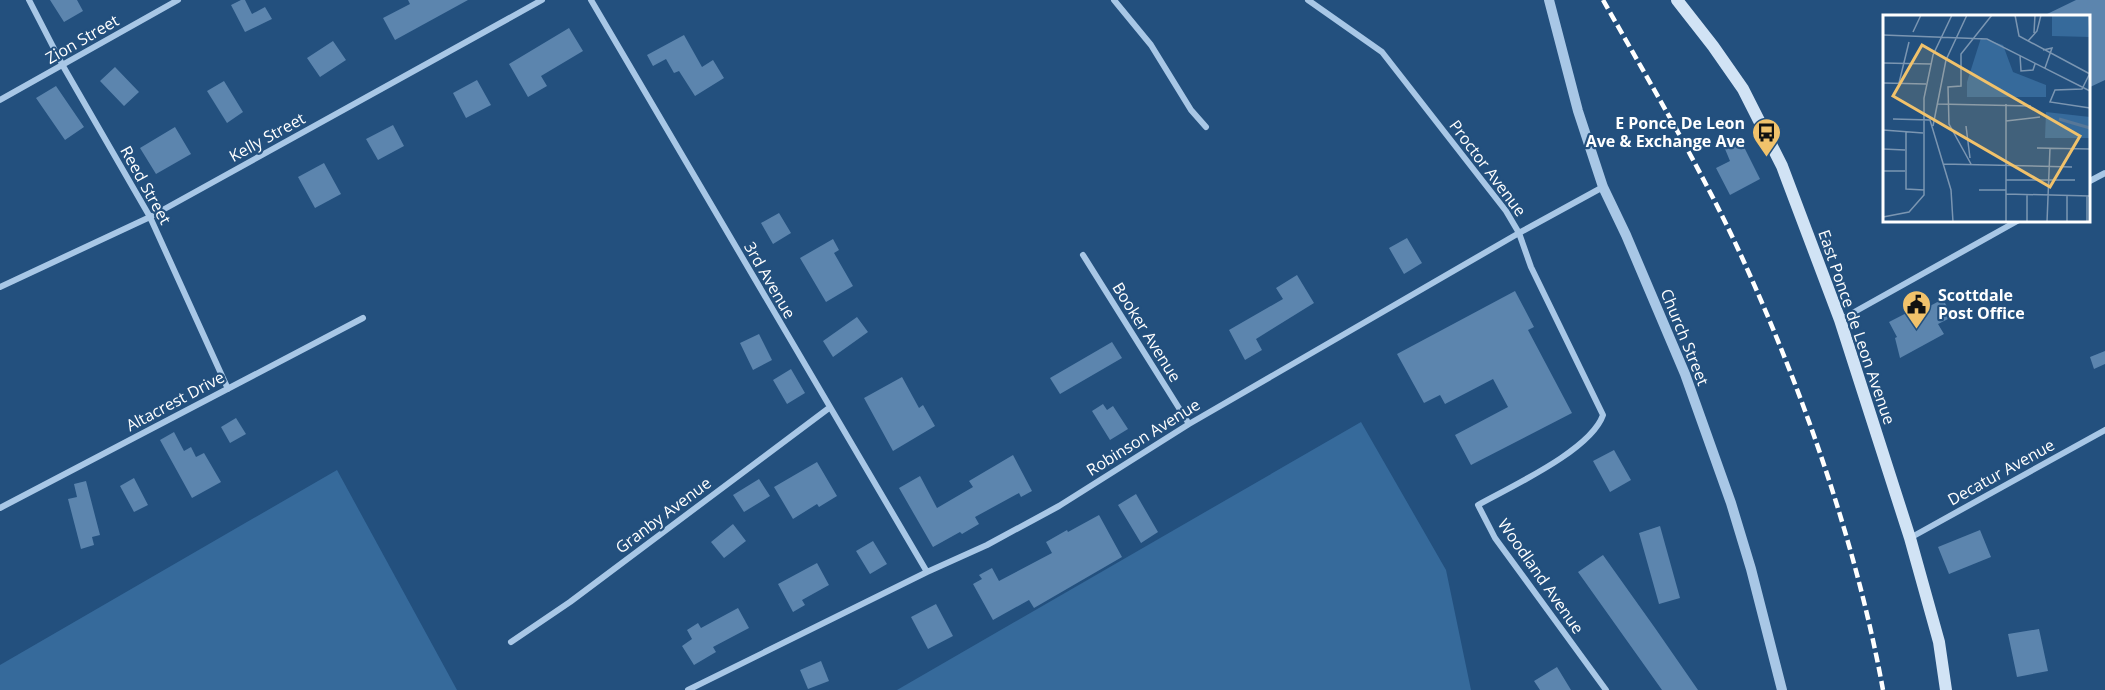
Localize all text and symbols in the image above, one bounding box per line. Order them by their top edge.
street label: Zion Street [41,9,123,69]
inset map [1883,15,2090,222]
street label: Kelly Street [225,107,309,167]
place label: E Ponce De Leon Ave & Exchange Ave [1586,112,1745,152]
street label: Proctor Avenue [1445,115,1531,221]
bus stop icon: E Ponce De Leon Ave & Exchange Ave [1750,116,1782,158]
street label: Reed Street [115,142,177,228]
street label: East Ponce de Leon Avenue [1813,227,1901,427]
street label: 3rd Avenue [739,238,801,322]
street label: Booker Avenue [1108,278,1186,386]
place label: Scottdale Post Office [1938,284,2025,324]
street label: Church Street [1656,285,1715,389]
public building icon: Scottdale Post Office [1901,288,1933,330]
street label: Altacrest Drive [122,366,228,436]
street label: Robinson Avenue [1082,393,1204,481]
street label: Decatur Avenue [1944,434,2058,510]
street label: Granby Avenue [611,472,715,558]
street label: Woodland Avenue [1493,514,1589,638]

